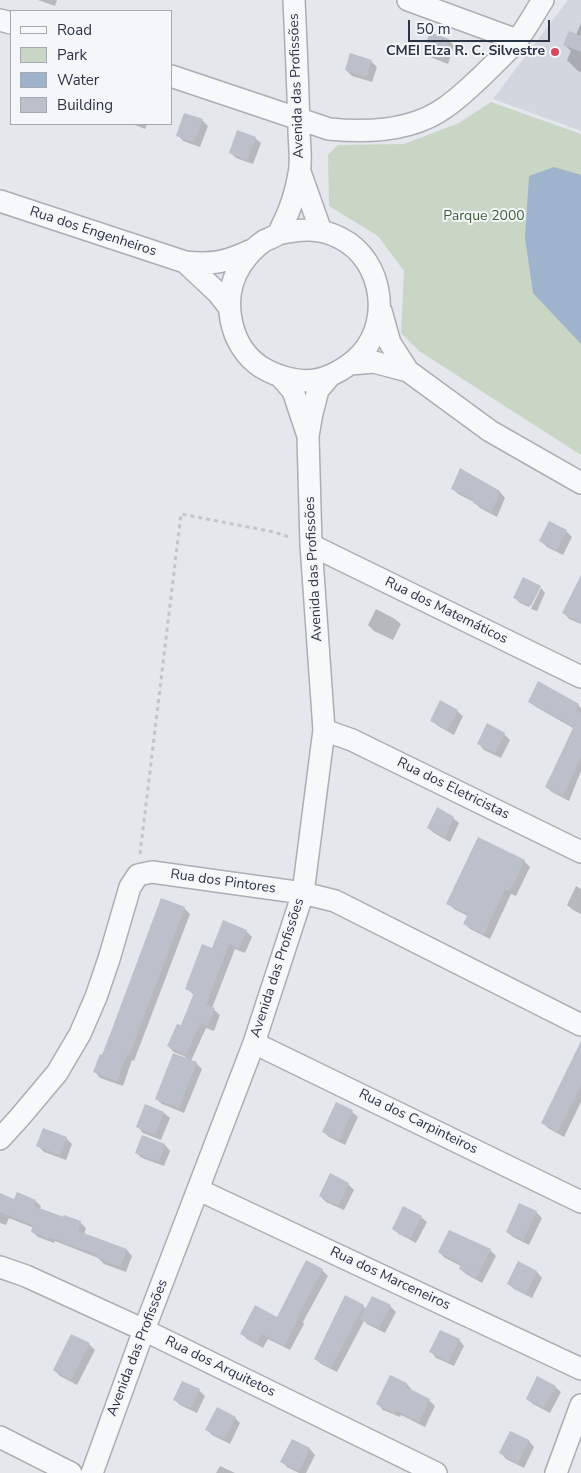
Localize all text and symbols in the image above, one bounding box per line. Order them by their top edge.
legend [10,10,172,125]
scale bar [411,10,554,42]
street label: Avenida das Profissões [286,13,308,159]
text: 50 m [416,19,451,39]
text: Road [57,20,92,40]
place label: CMEI Elza R. C. Silvestre [386,44,545,60]
text: Park [57,45,87,65]
marker: CMEI Elza R. C. Silvestre [549,46,561,58]
text: Water [57,70,99,90]
text: Building [57,95,113,115]
street label: Rua dos Engenheiros [27,204,159,260]
park label: Parque 2000 [443,209,525,225]
street label: Avenida das Profissões [302,496,326,642]
street label: Rua dos Matemáticos [382,574,510,648]
street label: Rua dos Eletricistas [394,755,512,823]
street label: Rua dos Pintores [169,866,277,898]
street label: Avenida das Profissões [248,896,308,1040]
street label: Rua dos Carpinteiros [356,1086,480,1158]
street label: Rua dos Marceneiros [327,1244,453,1314]
street label: Avenida das Profissões [104,1277,172,1419]
street label: Rua dos Arquitetos [162,1333,278,1401]

